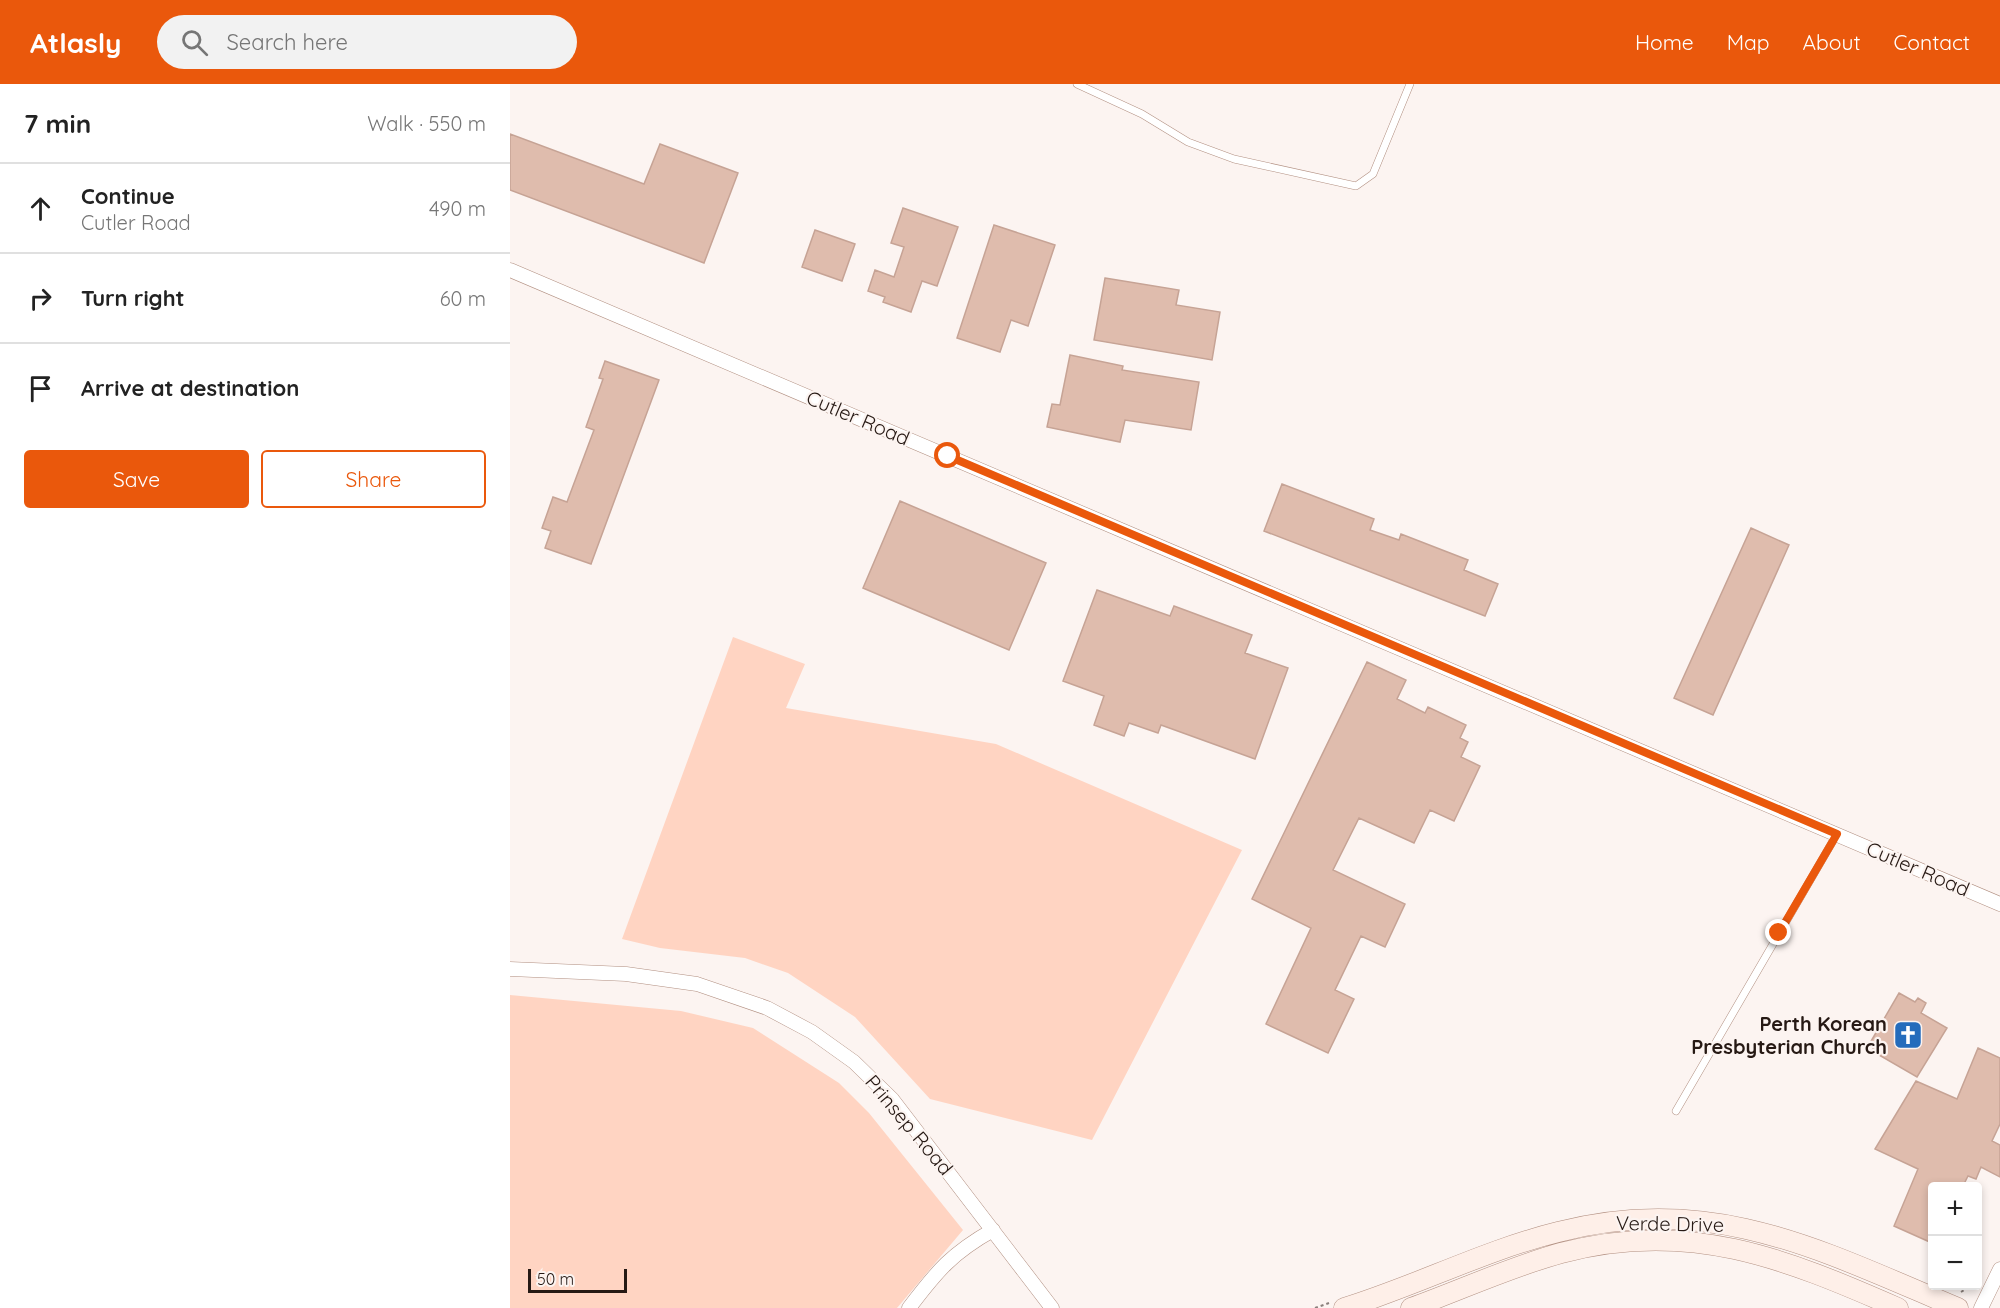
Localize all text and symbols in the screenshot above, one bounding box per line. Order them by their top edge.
search box [157,15,577,69]
text: Atlasly [30,25,121,60]
icon: search [178,26,211,59]
text: Search here [226,28,348,56]
text: Home [1635,29,1694,55]
text: Map [1727,29,1770,55]
text: About [1803,29,1861,55]
text: Contact [1894,29,1970,55]
text: 7 min [24,107,91,140]
text: Walk · 550 m [367,111,486,136]
text: Continue [81,182,175,210]
icon: ahead [24,192,57,225]
text: 490 m [429,196,486,221]
text: Cutler Road [81,210,191,235]
icon: right [24,282,57,315]
text: Turn right [81,284,185,312]
text: 60 m [440,286,486,311]
icon: arrive [24,372,57,405]
text: Arrive at destination [81,374,299,402]
street label: Cutler Road [803,385,914,450]
route start [934,442,960,468]
button: Save [24,450,249,508]
button: Share [261,450,486,508]
street label: Cutler Road [1863,836,1974,901]
route end [1765,919,1791,945]
place label: Perth Korean Presbyterian Church [1691,1011,1887,1059]
church icon: Perth Korean Presbyterian Church [1892,1019,1924,1051]
street label: Prinsep Road [860,1069,959,1180]
map controls [1928,1182,1982,1290]
button: + [1928,1182,1982,1236]
street label: Verde Drive [1616,1210,1724,1237]
button: − [1928,1236,1982,1290]
scale bar [528,1266,627,1294]
text: 50 m [537,1269,574,1289]

